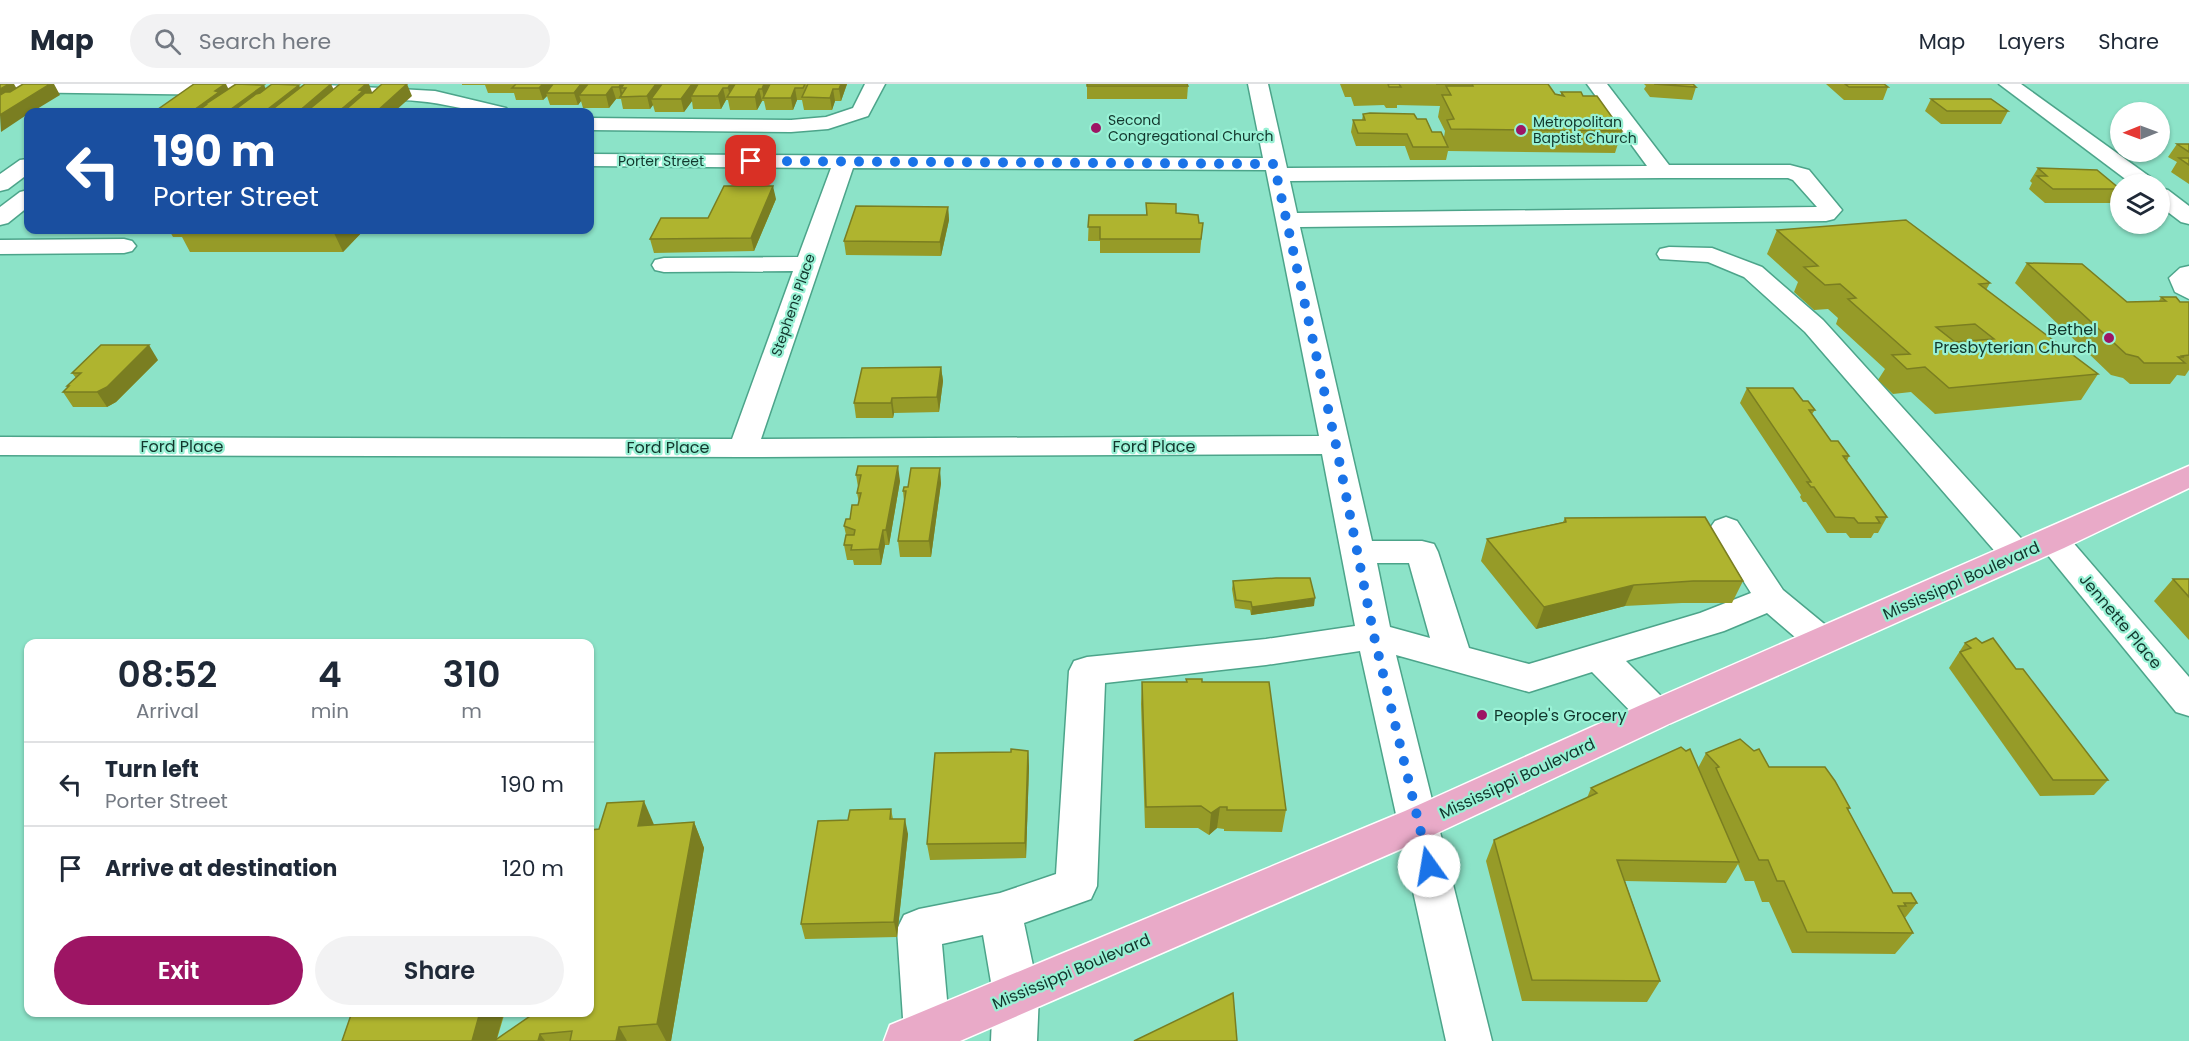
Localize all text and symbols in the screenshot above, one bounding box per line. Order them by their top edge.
search box [130,14,550,68]
text: Map [30,21,94,60]
icon: search [151,25,184,58]
text: Search here [199,26,331,57]
text: Map [1919,27,1965,56]
text: Layers [1998,27,2065,56]
text: Share [2098,27,2159,56]
north arrow [2110,102,2170,162]
map controls [2110,102,2170,234]
place label: Second Congregational Church [1108,110,1274,146]
place label: Metropolitan Baptist Church [1533,112,1637,148]
marker: Second Congregational Church [1089,121,1103,135]
text: 190 m [153,122,275,181]
marker: Metropolitan Baptist Church [1514,123,1528,137]
icon: left [54,132,132,210]
pin [725,135,776,186]
icon: arrive [734,144,767,177]
street label: Porter Street [618,151,704,171]
button: layers [2110,174,2170,234]
text: Porter Street [153,178,319,215]
street label: Stephens Place [766,251,820,359]
place label: Bethel Presbyterian Church [1934,318,2097,359]
marker: Bethel Presbyterian Church [2102,331,2116,345]
street label: Ford Place [140,435,224,458]
street label: Ford Place [1112,435,1196,458]
street label: Ford Place [626,436,710,459]
street label: Mississippi Boulevard [1879,535,2043,625]
street label: Jennette Place [2074,569,2167,674]
text: 08:52 [118,649,217,700]
text: 4 [318,649,342,700]
text: 310 [443,649,500,700]
text: Arrival [136,697,199,725]
text: min [311,697,349,725]
text: m [461,697,482,725]
place label: People's Grocery [1494,704,1627,727]
marker: People's Grocery [1475,708,1489,722]
street label: Mississippi Boulevard [1436,732,1599,825]
text: Turn left [105,754,199,785]
icon: left [54,768,87,801]
text: 190 m [501,769,564,800]
text: Porter Street [105,787,228,815]
position arrow [1397,834,1461,898]
icon: arrive [54,852,87,885]
text: Arrive at destination [105,853,337,884]
text: 120 m [502,853,564,884]
street label: Mississippi Boulevard [989,928,1154,1015]
button: Exit [54,936,303,1005]
button: Share [315,936,564,1005]

